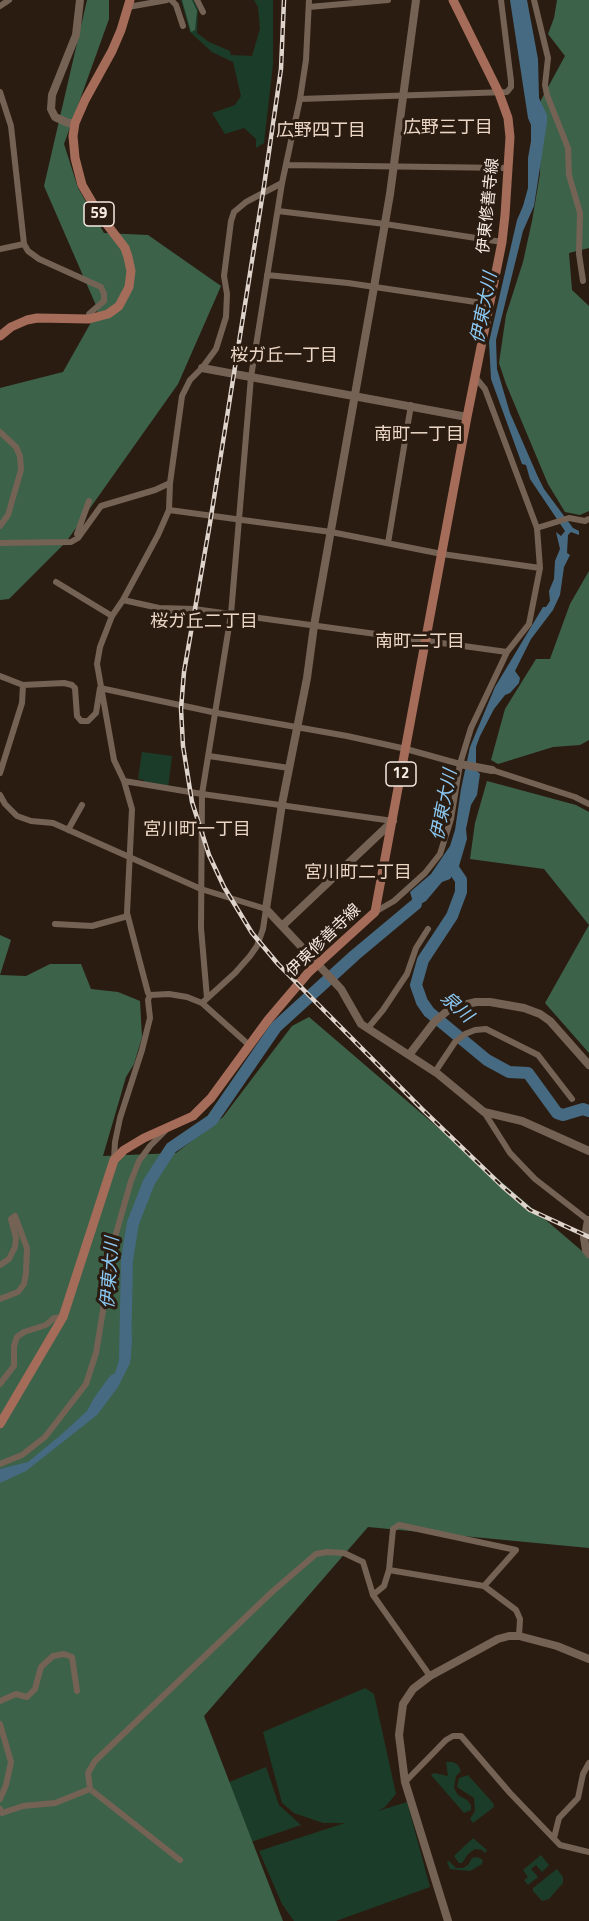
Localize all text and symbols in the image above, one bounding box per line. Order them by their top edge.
district label: 広野三丁目 [403,118,493,140]
district label: 広野四丁目 [276,121,366,143]
street label: 伊東修善寺線 [474,157,504,255]
road number: 59 [84,202,114,226]
water label: 伊東大川 [468,271,502,345]
district label: 桜ガ丘一丁目 [230,346,338,368]
district label: 南町一丁目 [374,425,464,447]
district label: 桜ガ丘二丁目 [150,612,258,634]
district label: 南町二丁目 [375,632,465,654]
road number: 12 [386,762,416,786]
water label: 伊東大川 [428,768,462,842]
district label: 宮川町一丁目 [143,820,251,842]
district label: 宮川町二丁目 [304,863,412,885]
street label: 伊東修善寺線 [283,901,365,981]
water label: 泉川 [435,988,477,1028]
water label: 伊東大川 [98,1236,124,1310]

